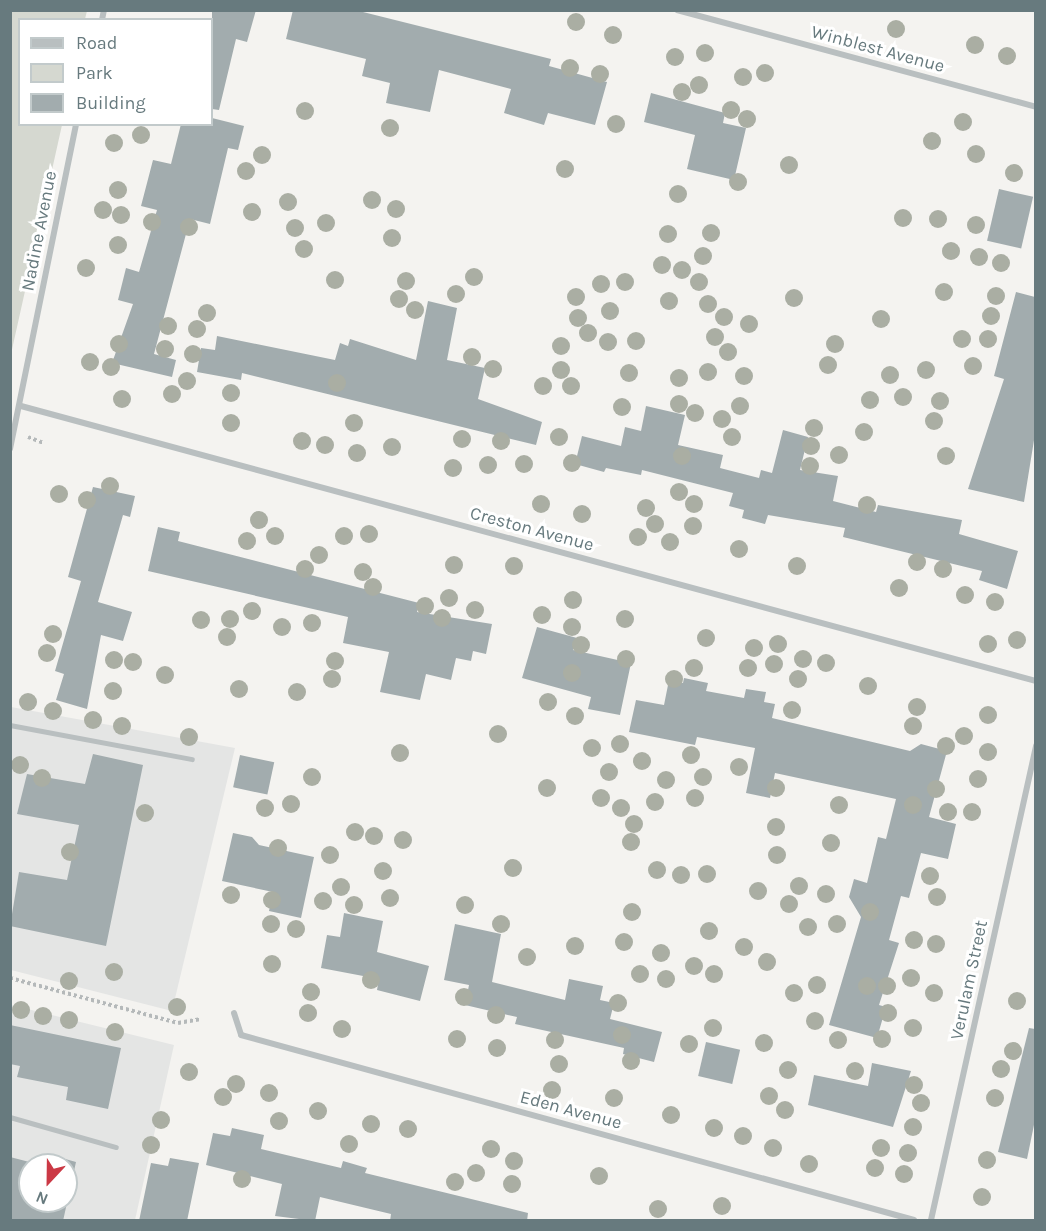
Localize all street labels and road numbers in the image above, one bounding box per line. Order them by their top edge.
street label: Winblest Avenue [809,21,947,77]
street label: Nadine Avenue [17,169,61,293]
street label: Creston Avenue [468,502,596,556]
street label: Verulam Street [946,918,992,1042]
street label: Eden Avenue [518,1086,624,1134]

